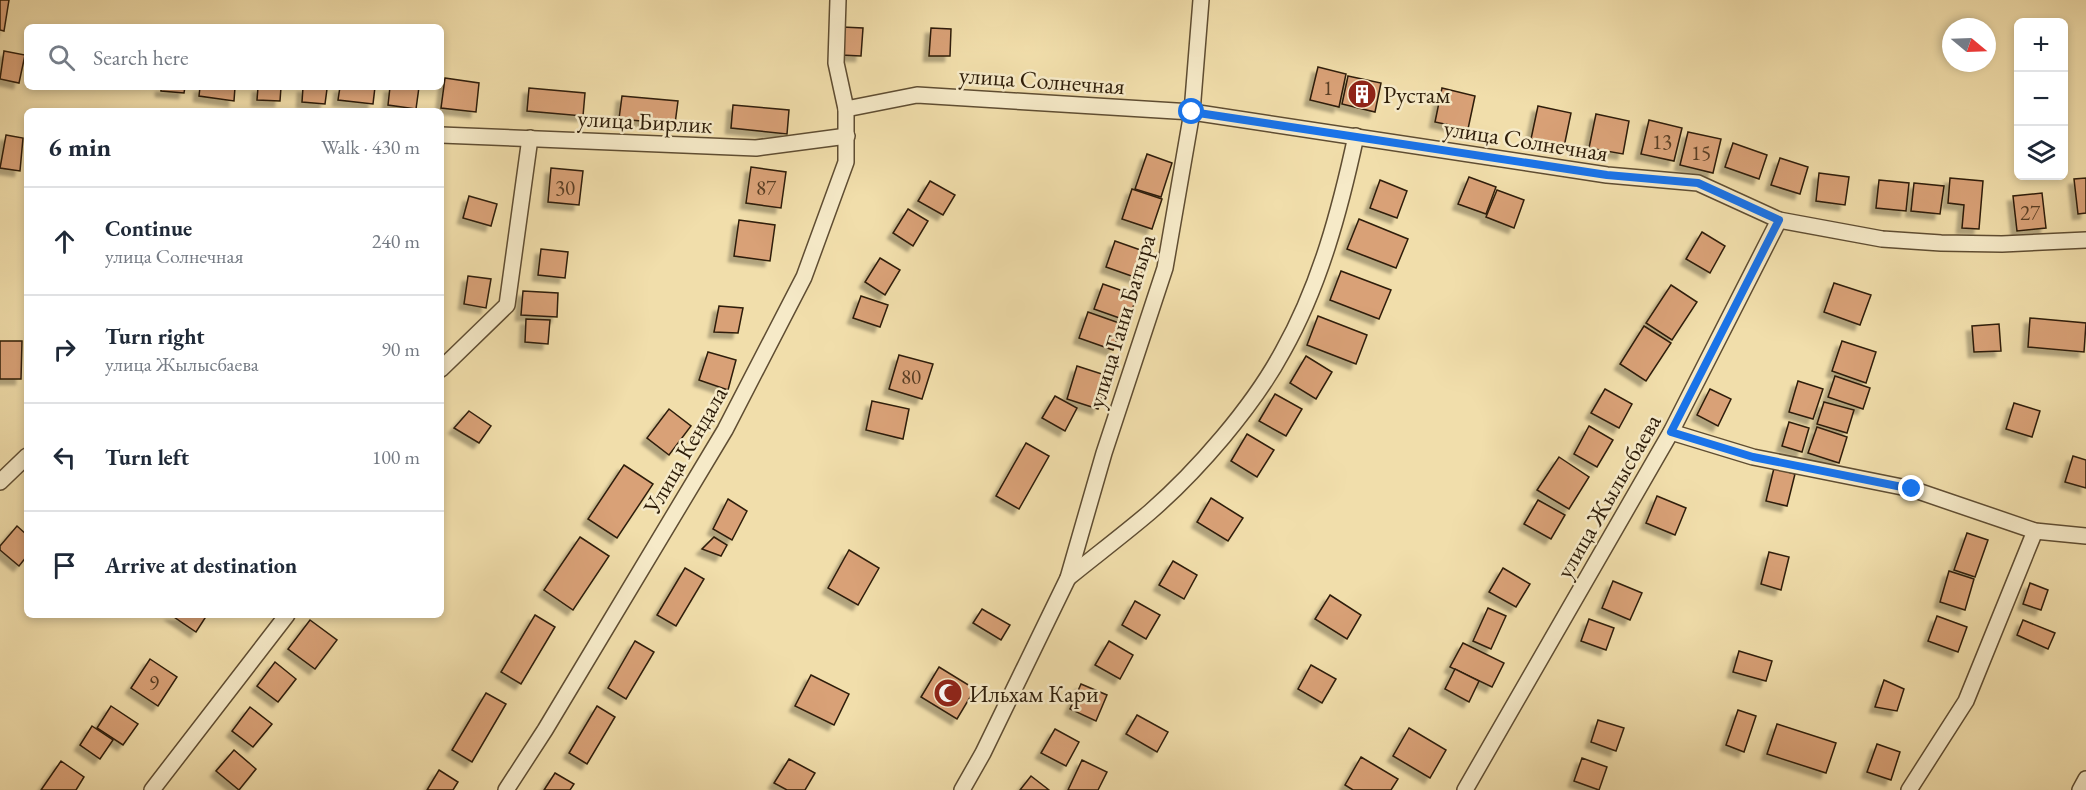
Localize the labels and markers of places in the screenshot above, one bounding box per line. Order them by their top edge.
building icon: Рустам [1346,78,1378,110]
place label: Рустам [1383,79,1450,110]
mosque icon: Ильхам Кари [932,677,964,709]
place label: Ильхам Кари [969,678,1099,709]

